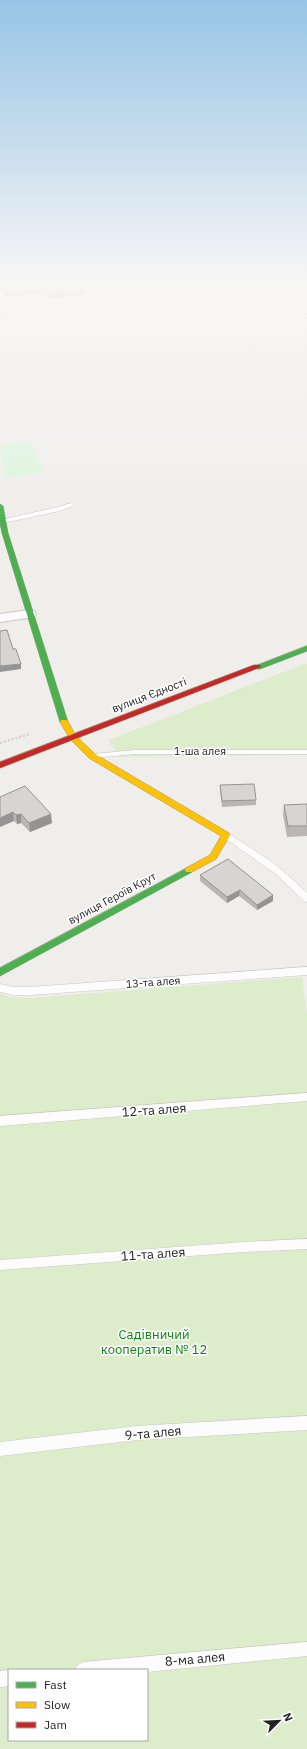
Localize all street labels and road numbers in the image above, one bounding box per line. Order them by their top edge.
street label: вулиця Єдності [110,674,188,716]
street label: 1-ша алея [174,744,226,758]
street label: вулиця Героїв Крут [65,869,159,927]
street label: 13-та алея [125,973,181,991]
street label: 12-та алея [121,1099,187,1121]
street label: 11-та алея [120,1243,186,1265]
street label: 9-та алея [124,1422,182,1444]
street label: 8-ма алея [164,1648,226,1670]

